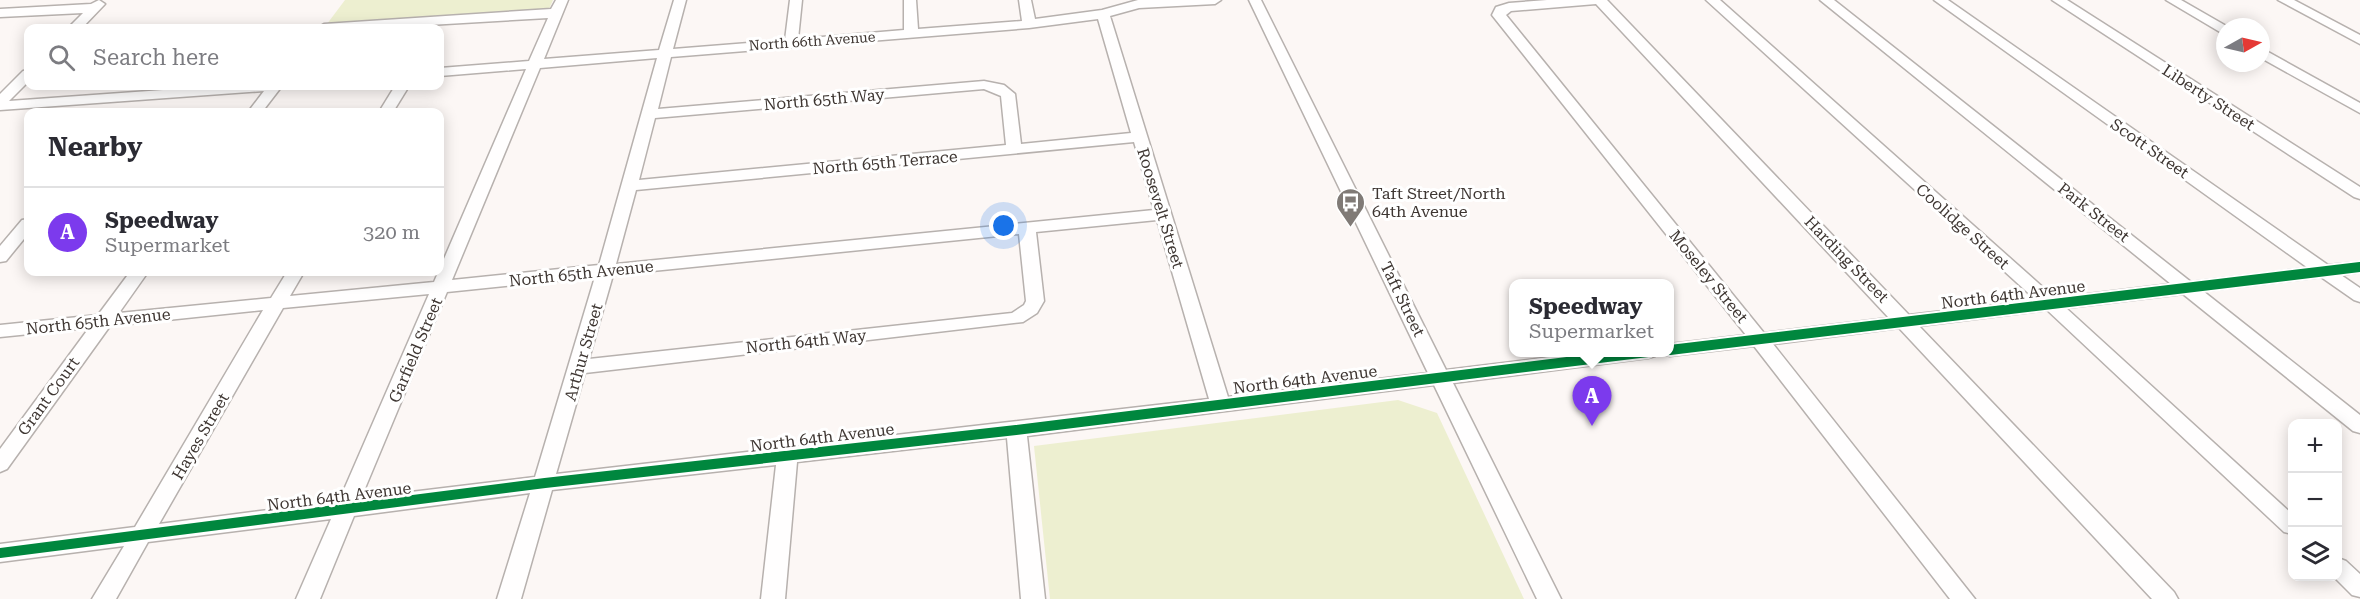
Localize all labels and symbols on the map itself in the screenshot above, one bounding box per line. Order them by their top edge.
north arrow [2216,18,2270,72]
street label: North 66th Avenue [748,29,876,53]
street label: Liberty Street [2159,60,2259,134]
street label: North 65th Way [763,85,886,114]
street label: Scott Street [2107,115,2192,182]
street label: Roosevelt Street [1133,146,1188,271]
street label: North 65th Terrace [812,147,959,178]
street label: Park Street [2054,179,2133,246]
street label: Coolidge Street [1912,180,2013,273]
place label: Taft Street/North 64th Avenue [1372,184,1506,221]
bus stop icon: Taft Street/North 64th Avenue [1335,186,1367,228]
your location [989,211,1018,240]
street label: Harding Street [1801,212,1893,307]
street label: Moseley Street [1665,226,1752,327]
street label: North 65th Avenue [508,256,654,291]
street label: Taft Street [1376,259,1429,340]
street label: North 64th Avenue [1940,276,2087,313]
street label: Garfield Street [385,295,446,406]
street label: Arthur Street [560,301,606,403]
street label: North 65th Avenue [25,304,171,339]
street label: North 64th Way [745,326,868,357]
street label: Grant Court [14,353,83,439]
street label: North 64th Avenue [1232,361,1379,398]
pin: A [1572,376,1612,426]
street label: Hayes Street [168,390,233,483]
street label: North 64th Avenue [749,419,896,456]
street label: North 64th Avenue [266,478,413,515]

